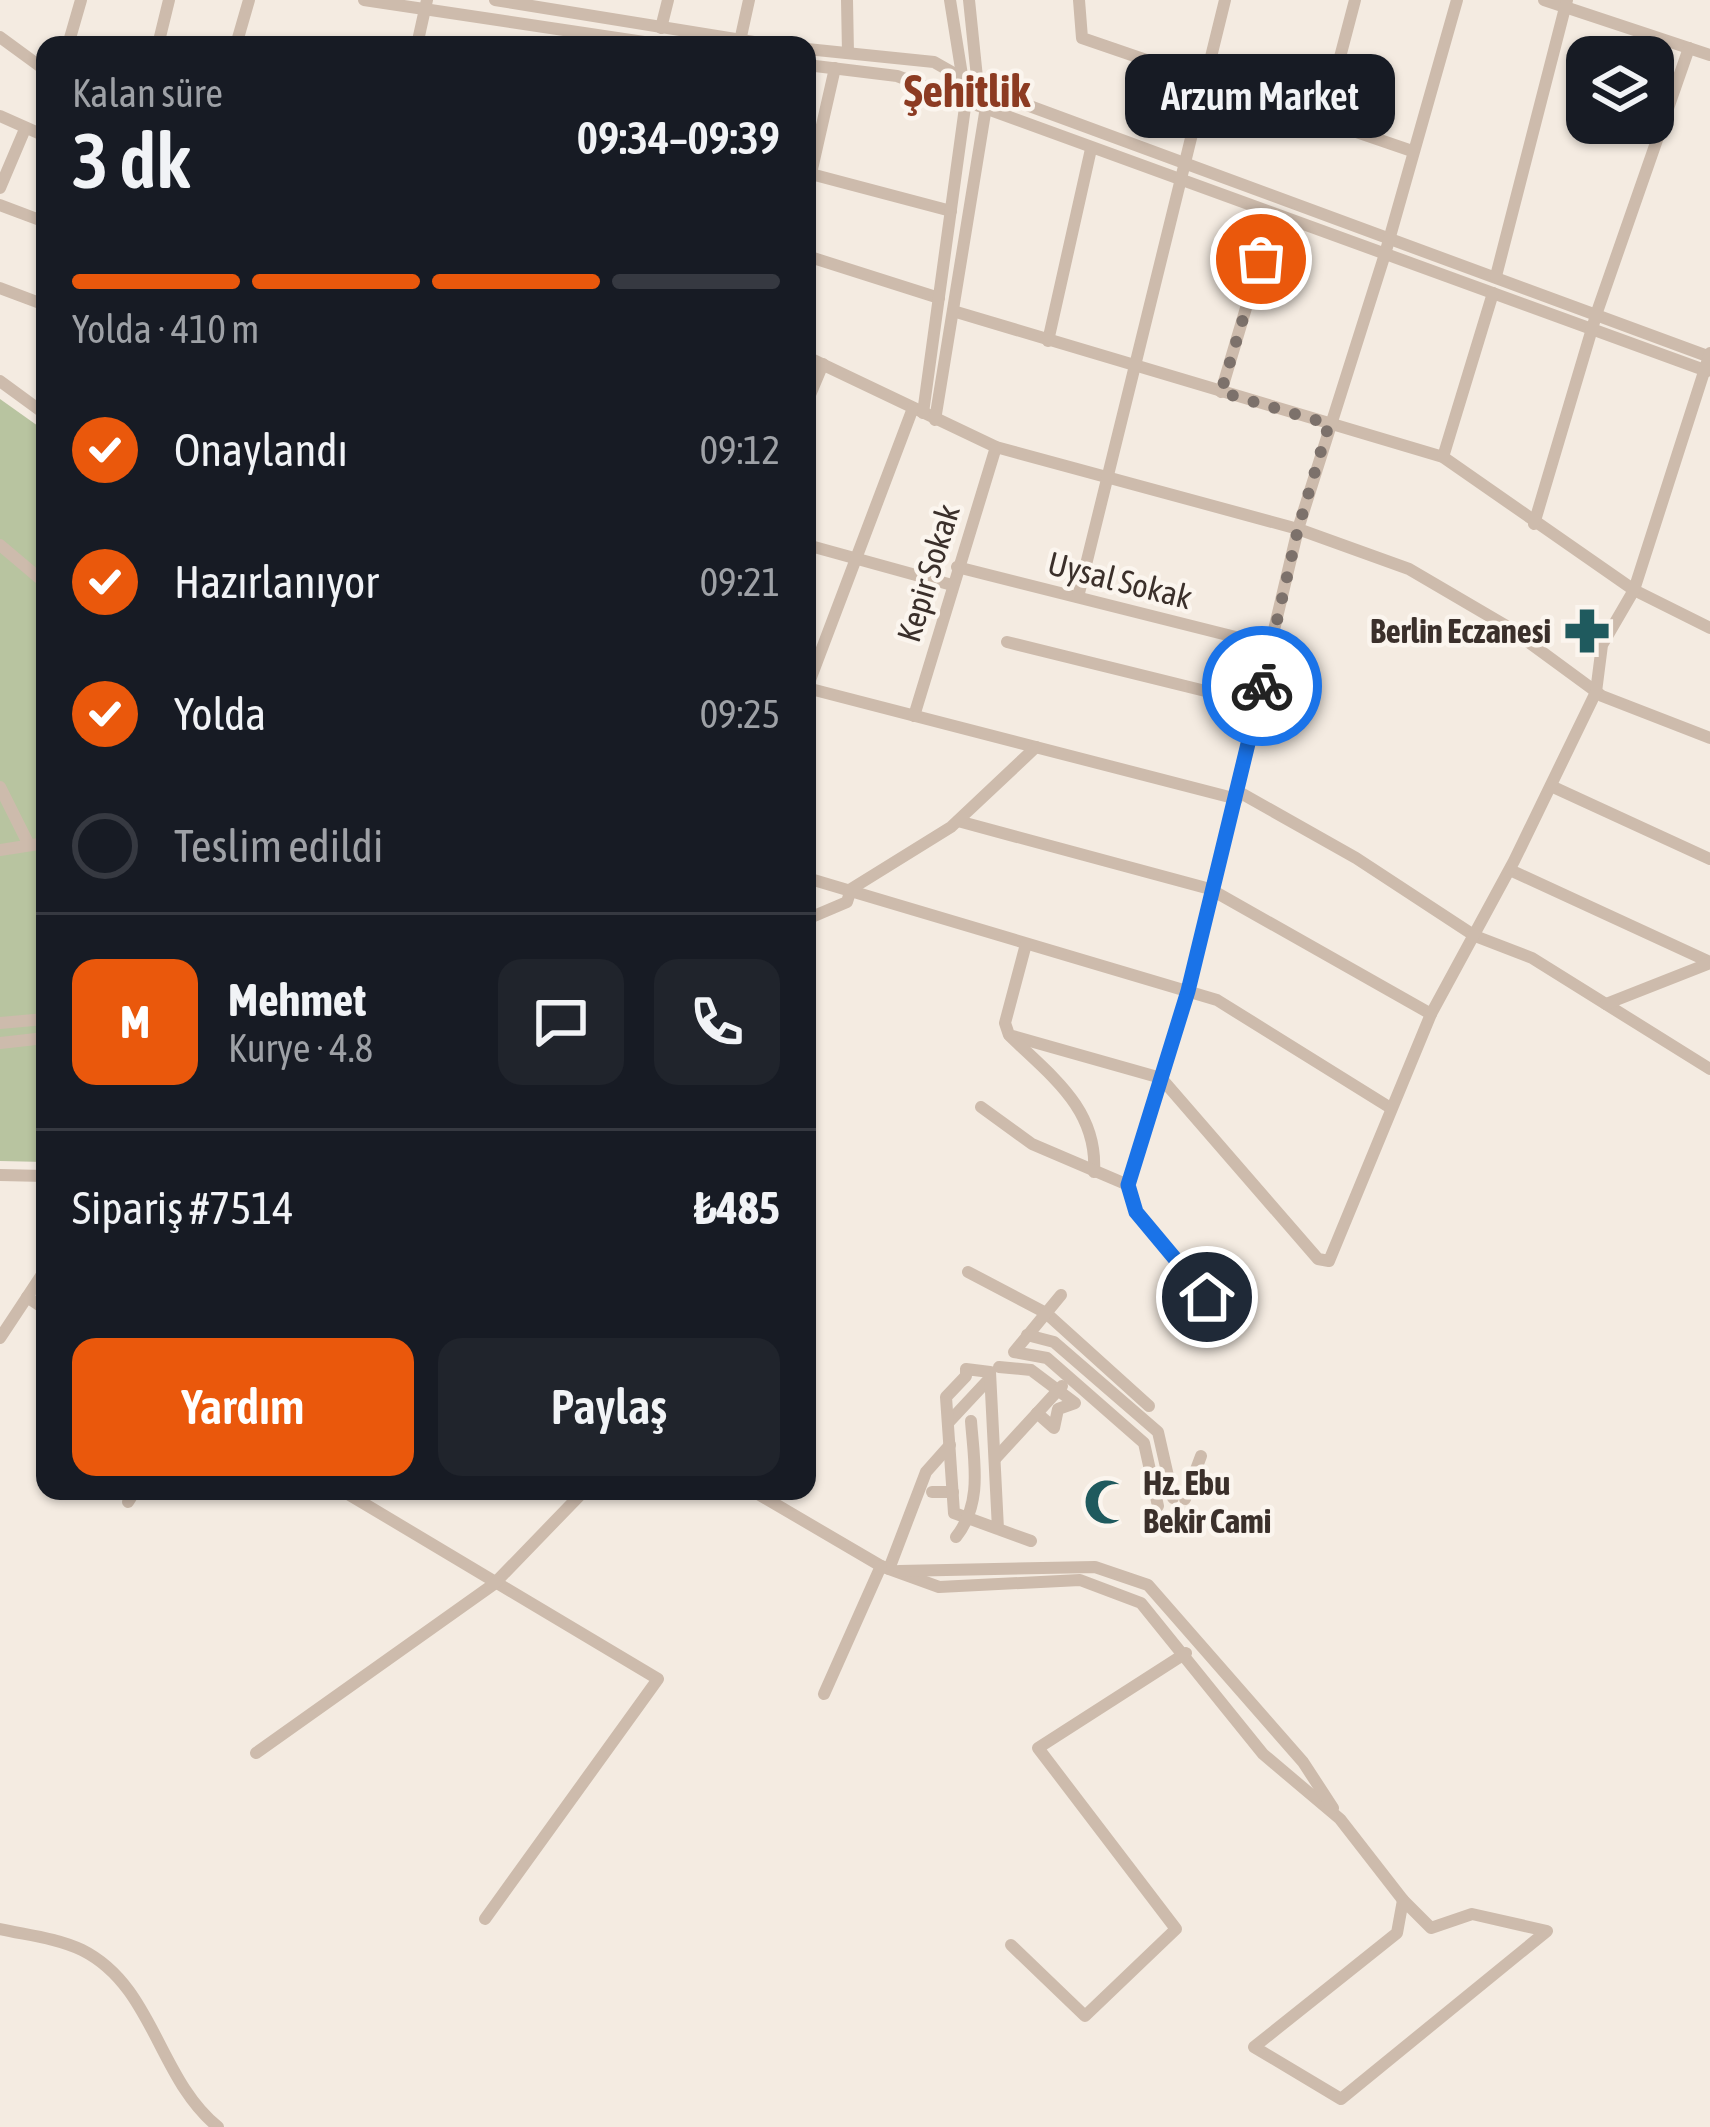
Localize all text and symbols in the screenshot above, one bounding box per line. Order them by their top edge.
map controls [1566,36,1674,144]
button: layers [1566,36,1674,144]
callout: Arzum Market [1126,55,1396,139]
district label: Şehitlik [904,65,1031,117]
text: Kalan süre [72,71,223,115]
text: Arzum Market [1161,74,1359,118]
text: 09:34–09:39 [577,112,780,164]
text: 3 dk [72,115,191,205]
pin [1210,208,1312,310]
icon: bag [1228,226,1294,292]
text: Yolda · 410 m [72,307,259,351]
icon: check [72,417,138,483]
text: Onaylandı [174,424,348,476]
text: 09:12 [700,428,780,472]
street label: Kepir Sokak [889,500,967,646]
street label: Uysal Sokak [1044,544,1196,616]
icon: check [72,549,138,615]
text: Hazırlanıyor [174,556,378,608]
text: 09:21 [700,560,780,604]
pharmacy icon: Berlin Eczanesi [1562,606,1612,656]
place label: Berlin Eczanesi [1370,612,1551,650]
courier [1202,626,1322,746]
icon: bike [1229,653,1295,719]
icon: check [72,681,138,747]
text: Yolda [174,688,266,740]
text: 09:25 [700,692,780,736]
text: Teslim edildi [174,820,383,872]
button: chat [498,959,624,1085]
button: phone [654,959,780,1085]
text: Mehmet [228,974,366,1026]
text: M [120,996,150,1048]
text: Kurye · 4.8 [228,1026,373,1070]
text: Sipariş #7514 [72,1182,294,1234]
text: ₺485 [694,1182,780,1234]
pin [1156,1246,1258,1348]
icon: home [1174,1264,1240,1330]
button: Yardım [72,1338,414,1476]
button: Paylaş [438,1338,780,1476]
place label: Hz. Ebu Bekir Cami [1143,1464,1271,1540]
mosque icon: Hz. Ebu Bekir Cami [1082,1477,1132,1527]

